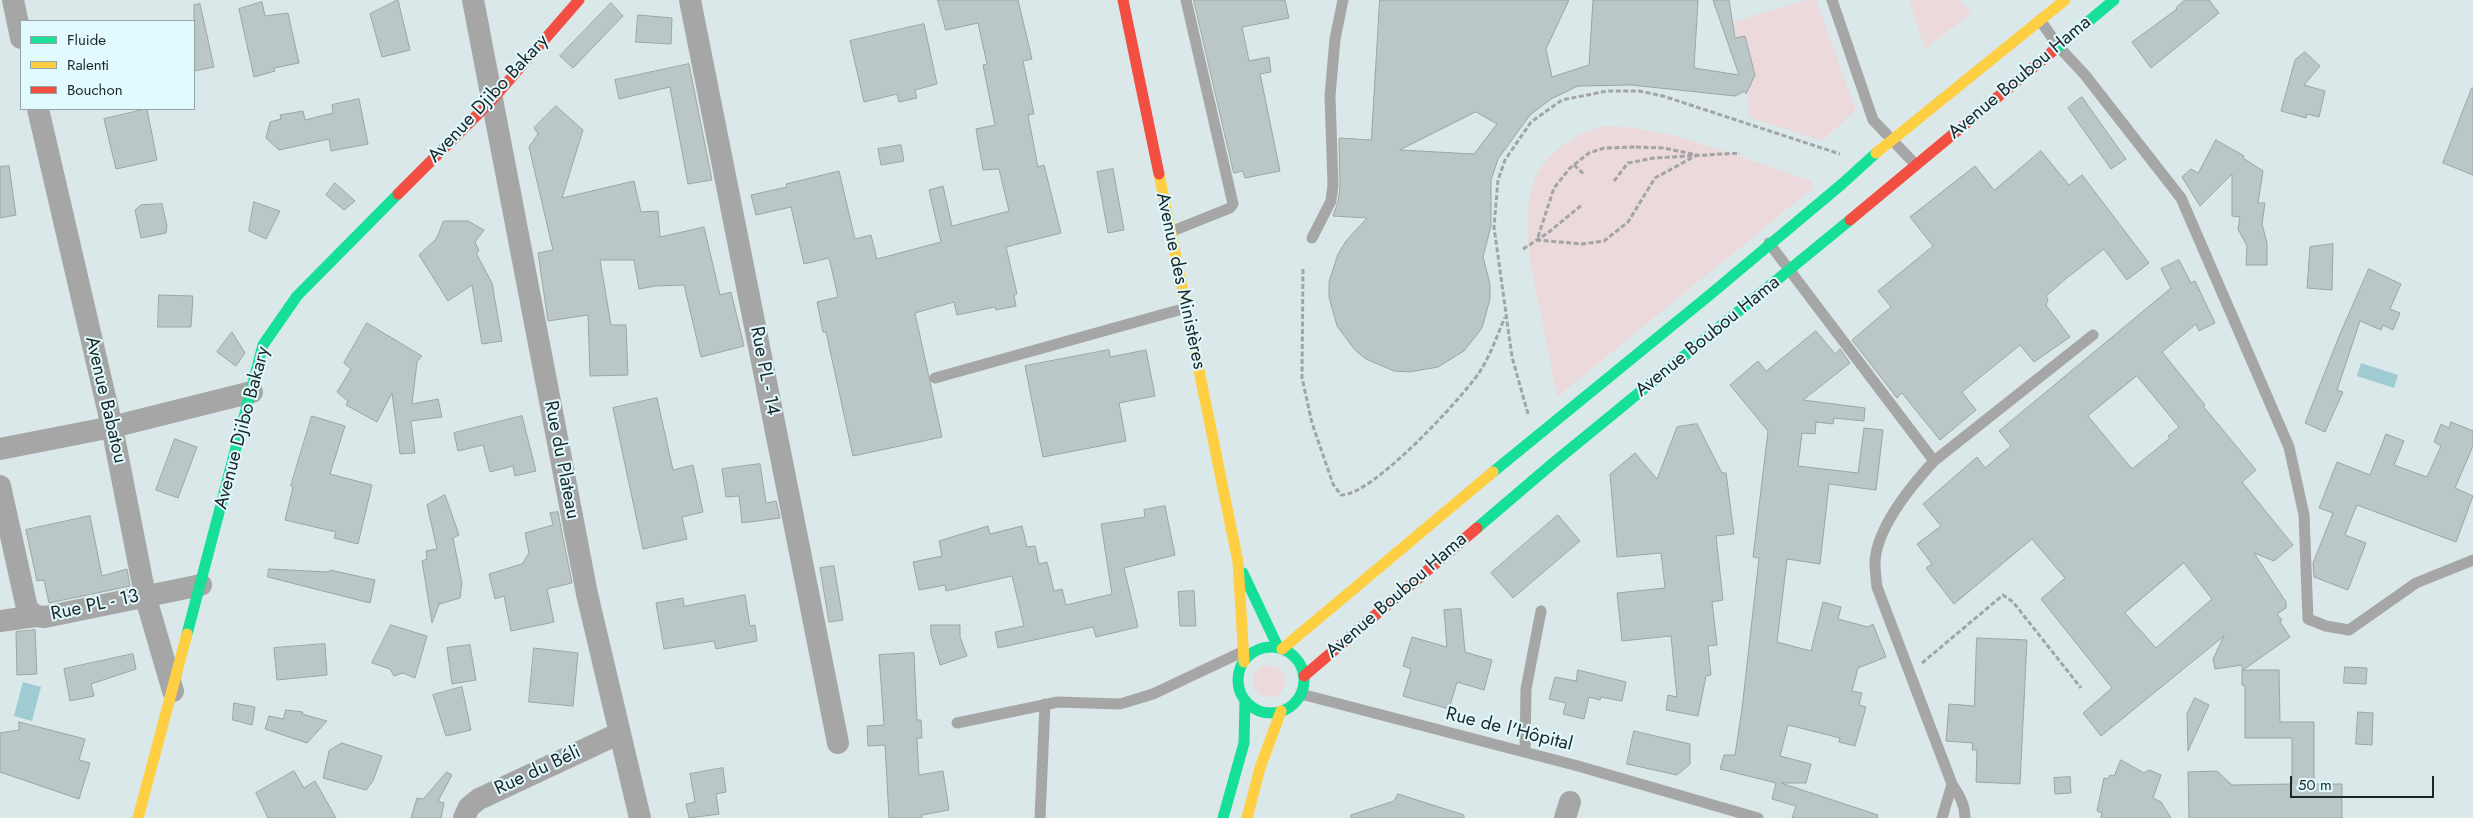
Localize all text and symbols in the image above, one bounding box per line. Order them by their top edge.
street label: Avenue Boubou Hama [1944,12,2096,144]
legend [20,20,195,110]
text: Fluide [67,29,106,51]
street label: Avenue Djibo Bakary [424,30,554,168]
text: Ralenti [67,54,109,76]
text: Bouchon [67,79,123,101]
street label: Avenue des Ministères [1150,191,1210,371]
street label: Avenue Boubou Hama [1631,272,1785,402]
street label: Rue PL - 14 [744,325,784,417]
street label: Avenue Babatou [79,334,131,466]
street label: Avenue Djibo Bakary [210,344,276,512]
street label: Rue du Plateau [538,399,584,521]
street label: Avenue Boubou Hama [1322,529,1472,663]
street label: Rue PL - 13 [49,586,141,626]
street label: Rue de l'Hôpital [1443,703,1575,757]
street label: Rue du Béli [491,741,585,801]
scale bar [2293,766,2437,798]
text: 50 m [2298,774,2332,796]

